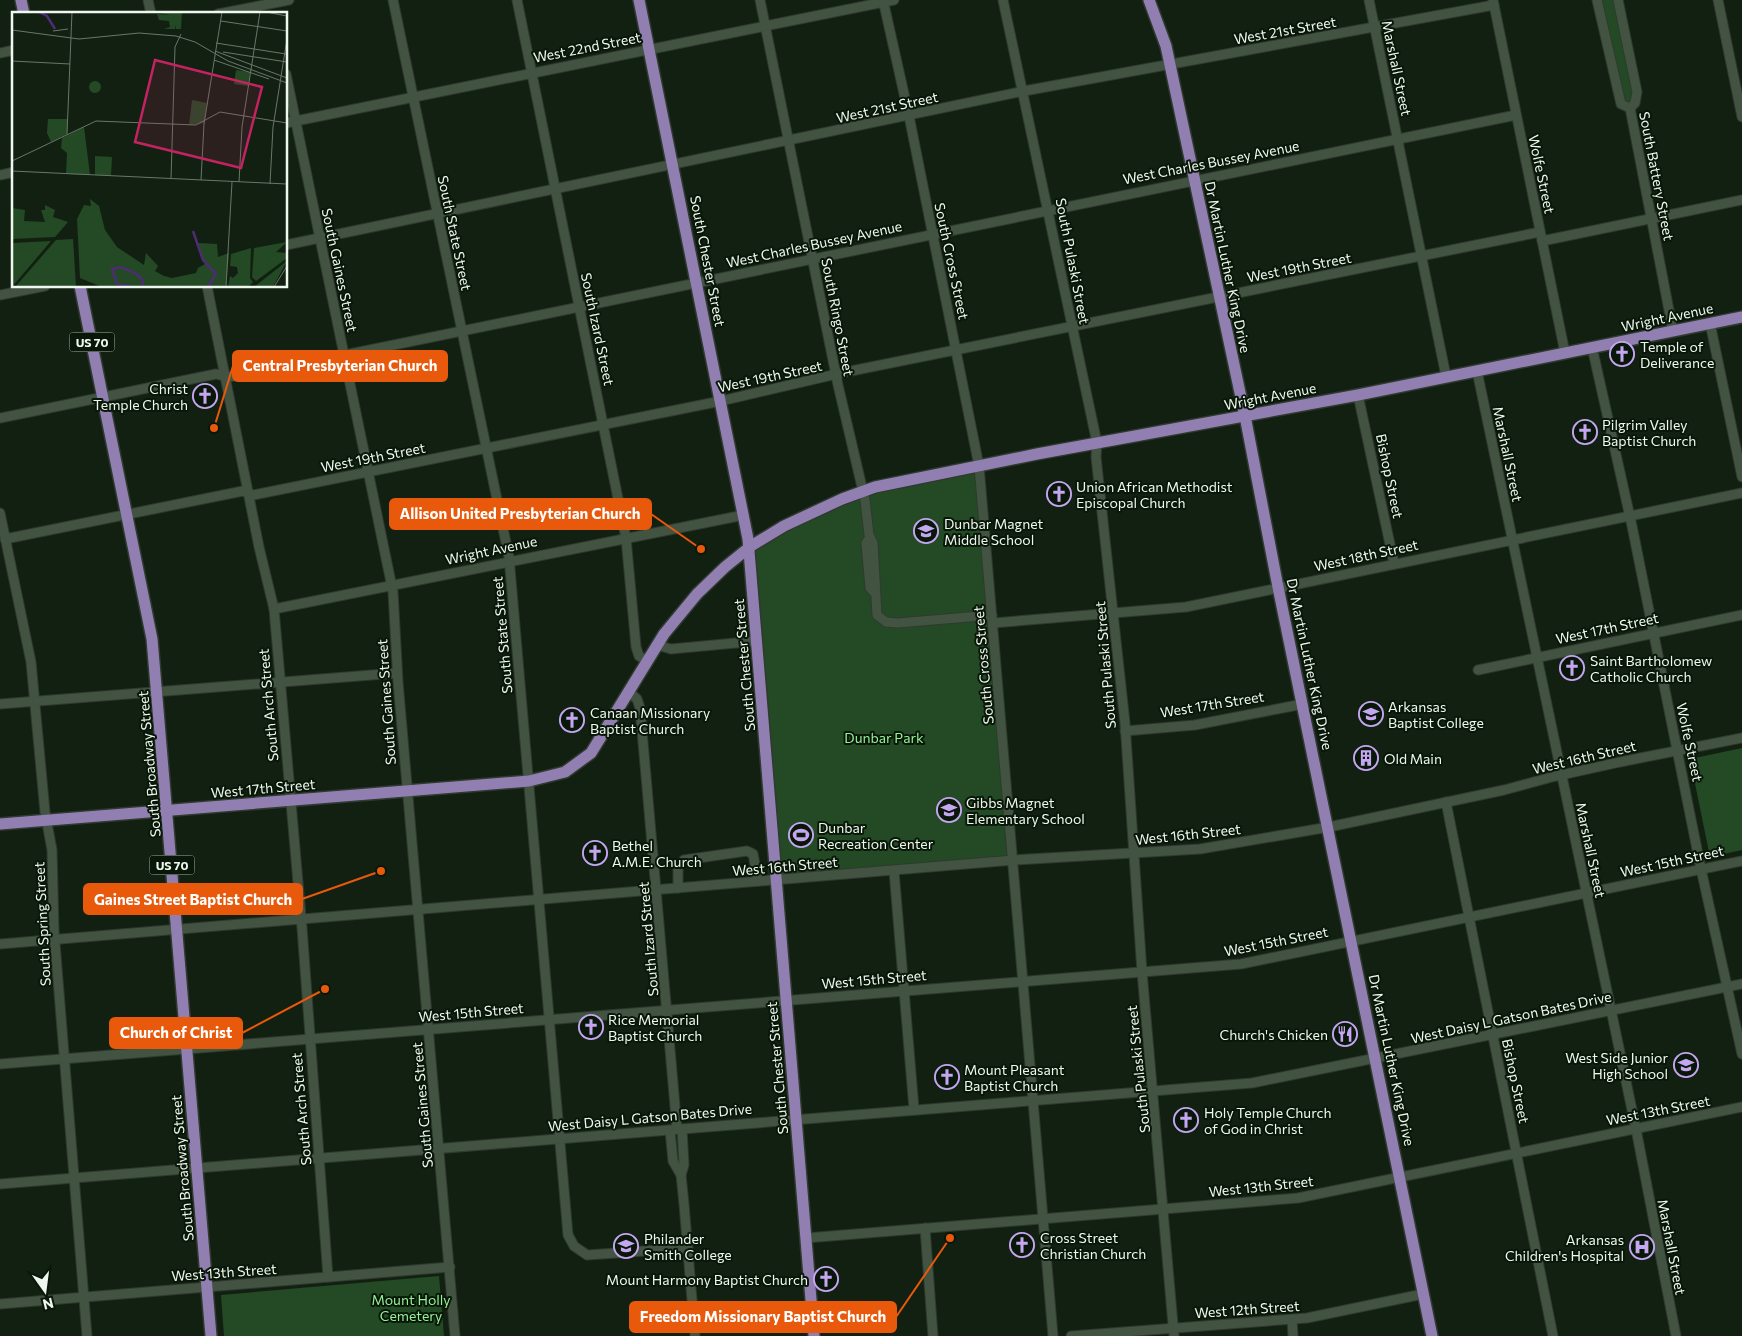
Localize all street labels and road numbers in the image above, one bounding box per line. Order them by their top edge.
street label: West 21st Street [1233,13,1338,47]
street label: Marshall Street [1379,19,1415,117]
street label: West 22nd Street [532,28,643,66]
street label: West 21st Street [835,88,940,126]
street label: South Battery Street [1636,110,1678,242]
street label: Wolfe Street [1525,133,1559,215]
street label: West Charles Bussey Avenue [1121,137,1301,187]
street label: South State Street [434,174,476,292]
street label: Dr Martin Luther King Drive [1201,180,1255,354]
street label: South Chester Street [687,194,729,328]
street label: South Pulaski Street [1052,196,1094,326]
street label: South Cross Street [931,201,973,321]
street label: South Gaines Street [319,207,361,334]
street label: West Charles Bussey Avenue [725,217,903,271]
street label: West 19th Street [1245,249,1353,285]
street label: South Ringo Street [818,257,858,378]
street label: South Izard Street [578,271,618,387]
street label: Wright Avenue [1620,299,1714,335]
road number: US 70 [70,332,114,352]
street label: West 19th Street [716,357,824,395]
street label: Wright Avenue [1222,379,1318,413]
street label: Marshall Street [1490,405,1526,503]
street label: Bishop Street [1373,432,1407,520]
street label: West 19th Street [319,439,427,475]
street label: Wright Avenue [444,532,538,568]
street label: West 18th Street [1312,536,1420,574]
street label: South State Street [488,576,516,694]
street label: Dr Martin Luther King Drive [1283,577,1337,751]
street label: South Chester Street [730,598,758,732]
street label: South Pulaski Street [1091,600,1119,730]
street label: South Cross Street [969,605,997,725]
street label: West 17th Street [1554,609,1660,647]
street label: South Gaines Street [373,638,399,765]
street label: South Arch Street [255,648,281,762]
street label: West 17th Street [1159,687,1265,721]
street label: South Broadway Street [134,690,164,838]
street label: Wolfe Street [1673,701,1707,783]
street label: West 16th Street [1530,737,1638,777]
street label: West 17th Street [210,775,316,801]
street label: Marshall Street [1573,801,1609,899]
street label: West 16th Street [1134,820,1242,848]
street label: West 15th Street [1619,842,1726,880]
street label: West 16th Street [731,853,839,879]
road number: US 70 [150,856,194,874]
street label: South Spring Street [30,861,54,987]
street label: South Izard Street [635,881,661,997]
street label: West 15th Street [1223,923,1330,959]
street label: West 15th Street [821,966,928,992]
street label: Dr Martin Luther King Drive [1365,973,1419,1147]
street label: West Daisy L Gatson Bates Drive [1409,987,1613,1047]
street label: West 15th Street [418,999,525,1025]
street label: South Chester Street [763,1001,791,1135]
street label: South Pulaski Street [1123,1004,1153,1134]
street label: Bishop Street [1499,1037,1533,1125]
street label: South Gaines Street [408,1041,436,1169]
street label: South Arch Street [288,1052,314,1166]
street label: West 13th Street [1605,1092,1712,1128]
street label: South Broadway Street [167,1094,197,1242]
street label: West Daisy L Gatson Bates Drive [547,1100,753,1134]
street label: West 13th Street [1208,1172,1315,1200]
street label: Marshall Street [1654,1198,1690,1296]
street label: West 13th Street [171,1260,277,1284]
street label: West 12th Street [1194,1297,1300,1321]

